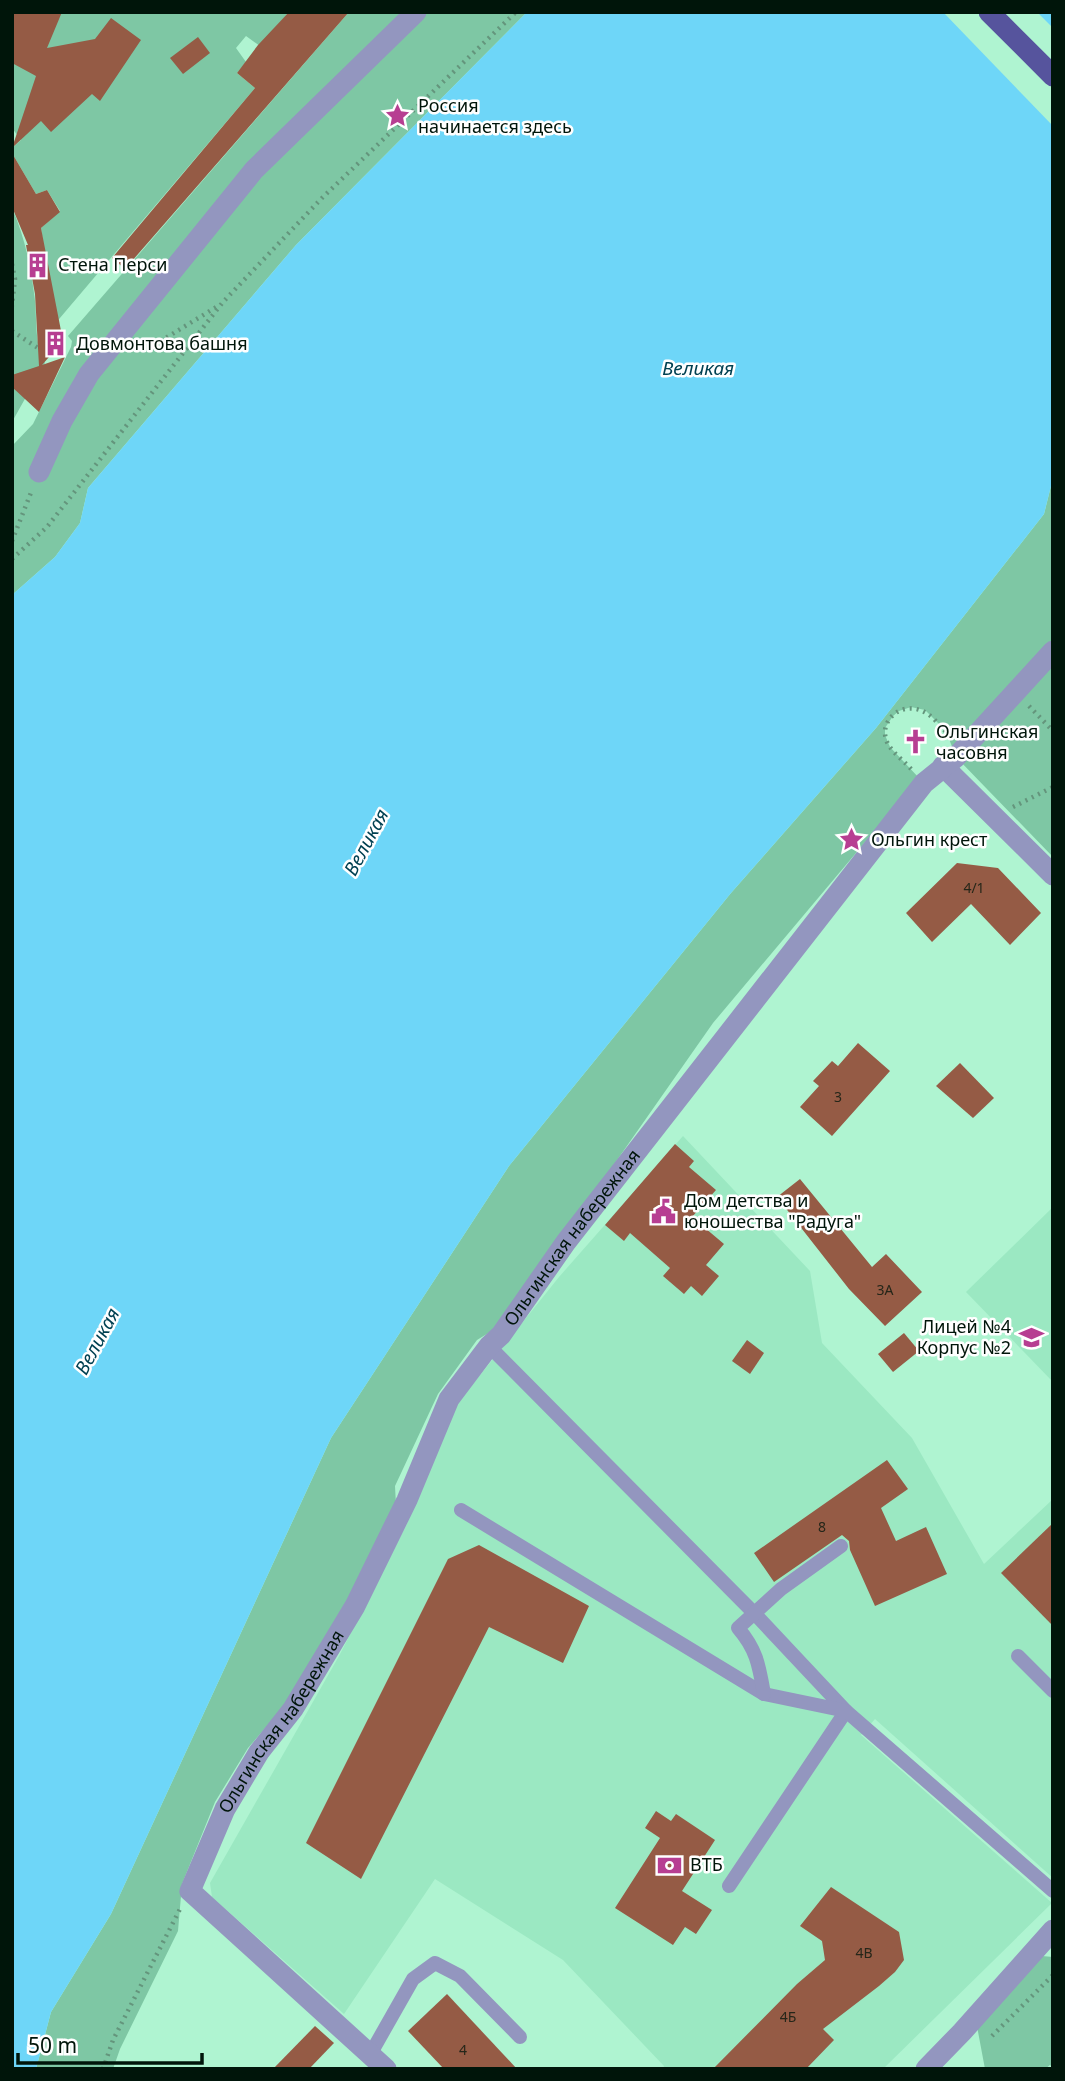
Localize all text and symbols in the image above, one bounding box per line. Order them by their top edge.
place label: Россия начинается здесь [418,93,572,138]
place icon: Россия начинается здесь [384,102,412,130]
building icon: Стена Перси [24,251,52,279]
place label: Стена Перси [58,252,167,276]
building icon: Довмонтова башня [42,330,70,358]
place label: Довмонтова башня [76,331,248,355]
water label: Великая [662,355,734,381]
place label: Ольгинская часовня [936,719,1038,764]
church icon: Ольгинская часовня [902,728,930,756]
water label: Великая [338,804,394,880]
place icon: Ольгин крест [837,826,865,854]
place label: Ольгин крест [871,827,988,851]
house number: 4/1 [963,878,985,897]
house number: 3 [834,1087,842,1106]
street label: Ольгинская набережная [498,1144,645,1330]
place label: Дом детства и юношества "Радуга" [684,1188,861,1233]
public building icon: Дом детства и юношества "Радуга" [650,1197,678,1225]
house number: 3А [877,1280,894,1299]
water label: Великая [69,1303,125,1379]
place label: Лицей №4 Корпус №2 [917,1314,1011,1359]
school or university icon: Лицей №4 Корпус №2 [1017,1323,1045,1351]
house number: 8 [818,1517,826,1536]
street label: Ольгинская набережная [212,1625,349,1817]
bank icon: ВТБ [656,1851,684,1879]
place label: ВТБ [690,1852,723,1876]
house number: 4В [855,1943,873,1962]
house number: 4Б [780,2007,796,2026]
scale bar [18,2022,201,2066]
text: 50 m [28,2031,77,2059]
house number: 4 [459,2040,467,2059]

